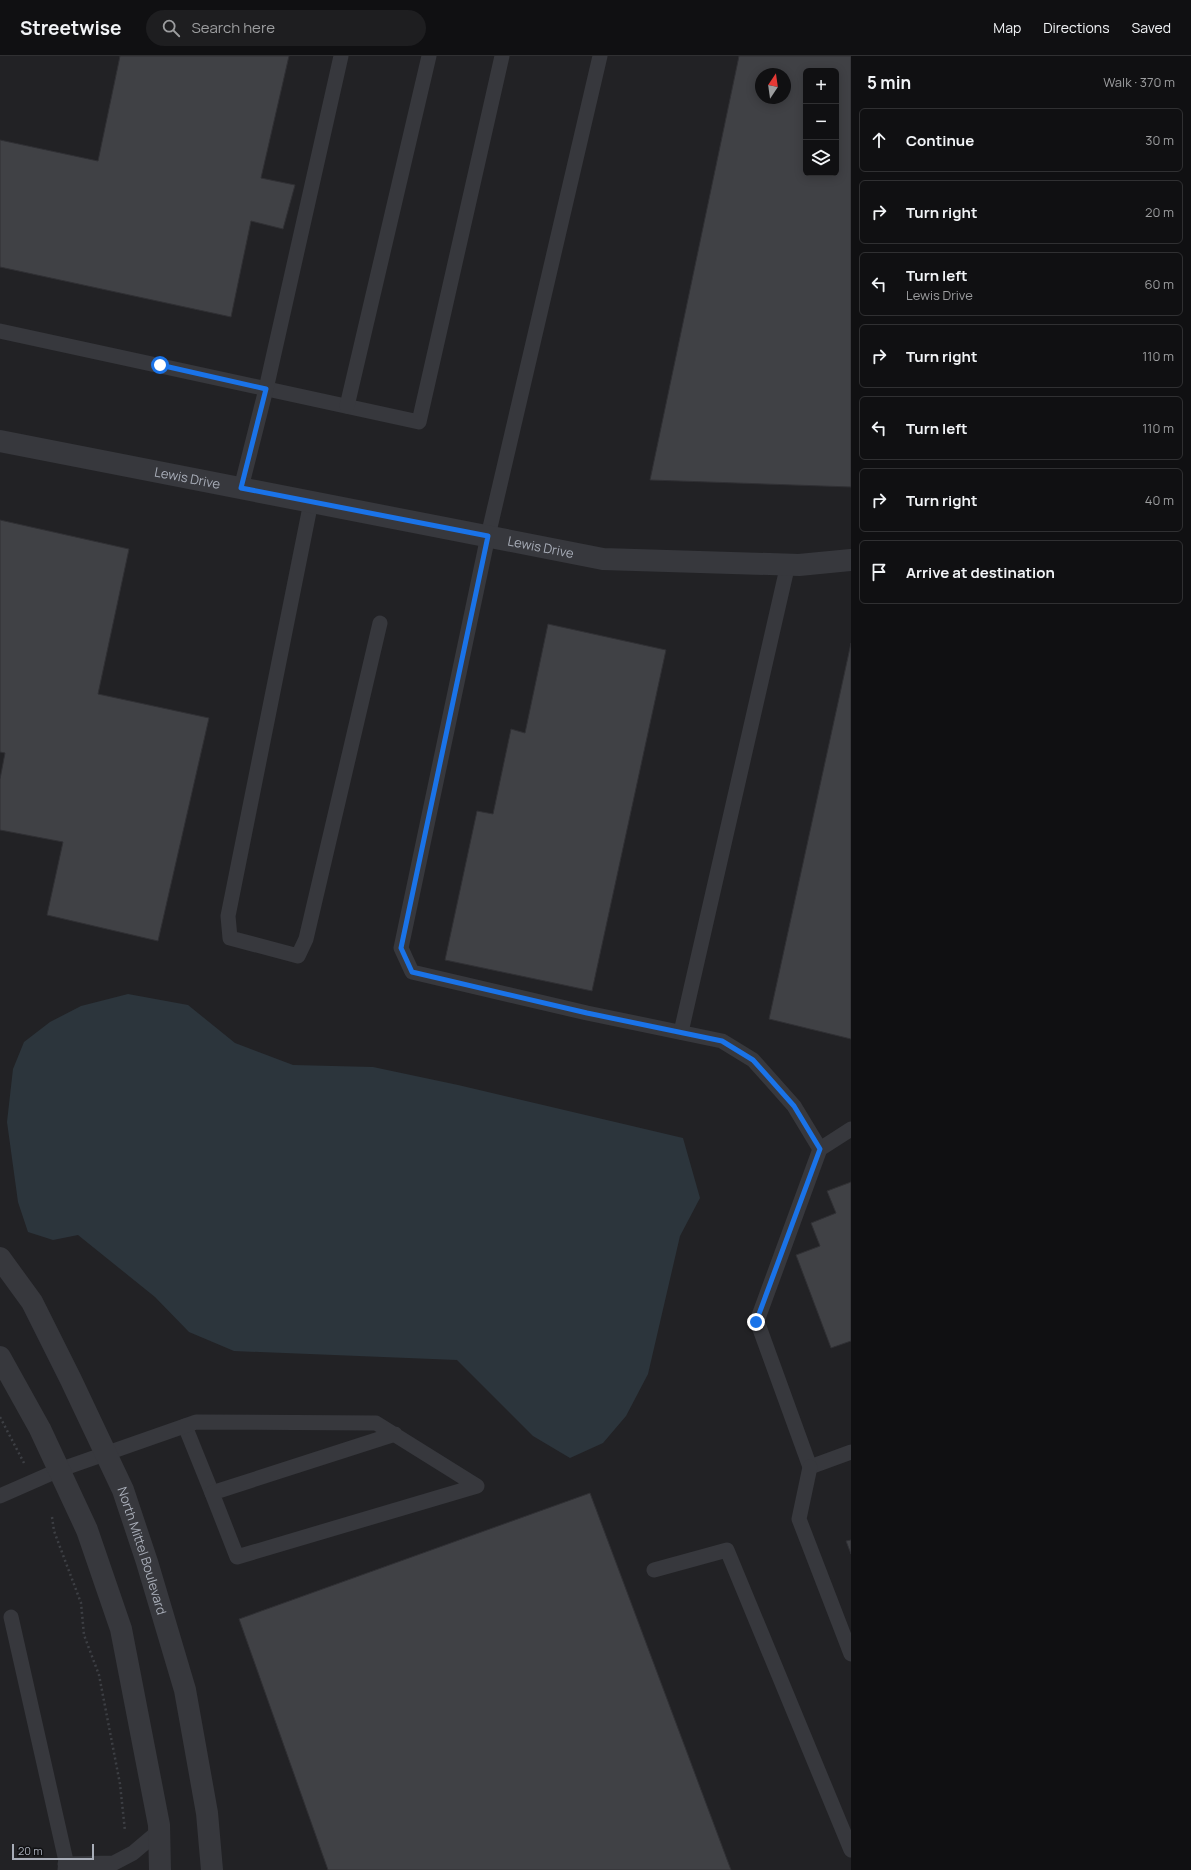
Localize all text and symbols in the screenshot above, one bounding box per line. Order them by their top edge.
search box [146,10,426,46]
text: Streetwise [20,15,122,41]
icon: search [160,17,182,39]
text: Search here [192,17,275,38]
text: Map [993,18,1021,37]
text: Directions [1043,18,1110,37]
text: Saved [1132,18,1171,37]
north arrow [755,68,791,104]
map controls [803,68,839,176]
button: + [803,68,839,104]
text: 5 min [867,71,911,94]
text: Walk · 370 m [1103,73,1175,91]
button: − [803,104,839,140]
icon: ahead [868,129,890,151]
text: Continue [906,130,974,151]
text: 30 m [1145,131,1174,149]
button: layers [803,140,839,176]
icon: right [868,201,890,223]
text: Turn right [906,202,977,223]
text: 20 m [1145,203,1174,221]
text: Turn left [906,265,968,286]
icon: left [868,273,890,295]
text: 60 m [1144,275,1174,293]
text: Lewis Drive [906,286,973,304]
icon: right [868,345,890,367]
text: Turn right [906,346,977,367]
text: 110 m [1142,347,1174,365]
route start [151,356,169,374]
icon: left [868,417,890,439]
text: Turn left [906,418,968,439]
text: 110 m [1142,419,1174,437]
street label: Lewis Drive [153,462,222,493]
icon: right [868,489,890,511]
text: Turn right [906,490,977,511]
text: 40 m [1145,491,1174,509]
street label: Lewis Drive [506,532,576,562]
icon: arrive [868,561,890,583]
text: Arrive at destination [906,562,1055,583]
route end [747,1313,765,1331]
street label: North Mittel Boulevard [114,1484,171,1617]
scale bar [12,1842,94,1861]
text: 20 m [18,1843,43,1858]

